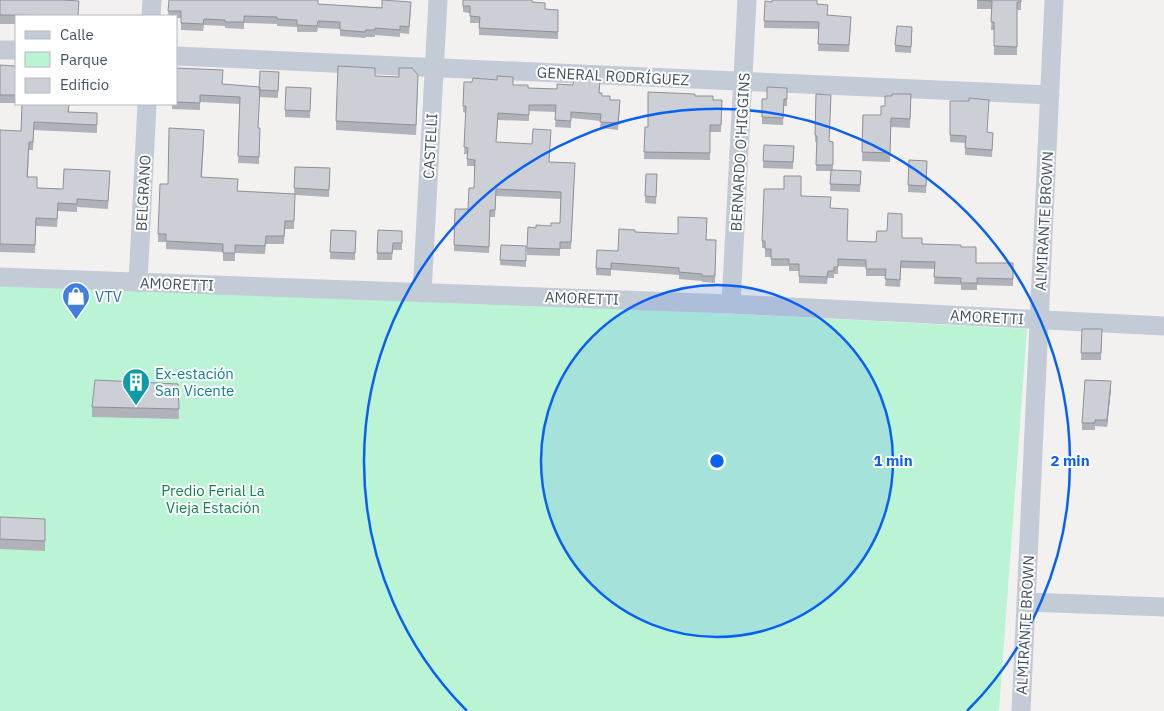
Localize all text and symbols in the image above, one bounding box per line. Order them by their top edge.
legend [15,15,178,105]
text: Calle [60,25,94,44]
text: Parque [60,50,108,69]
street label: GENERAL RODRÍGUEZ [536,63,690,89]
street label: BERNARDO O'HIGGINS [726,72,754,232]
text: Edificio [60,75,109,94]
street label: CASTELLI [419,113,441,179]
street label: ALMIRANTE BROWN [1031,151,1057,291]
street label: BELGRANO [132,154,154,232]
street label: AMORETTI [140,273,214,295]
shop icon: VTV [61,281,91,320]
place label: VTV [95,287,122,306]
street label: AMORETTI [545,287,619,309]
street label: AMORETTI [949,306,1025,328]
place label: Ex-estación San Vicente [155,364,234,400]
building icon: Ex-estación San Vicente [121,367,151,406]
text: 1 min [873,451,913,470]
text: 2 min [1050,451,1090,470]
centre of rings [708,452,726,470]
park label: Predio Ferial La Vieja Estación [161,481,265,517]
street label: ALMIRANTE BROWN [1012,555,1038,695]

